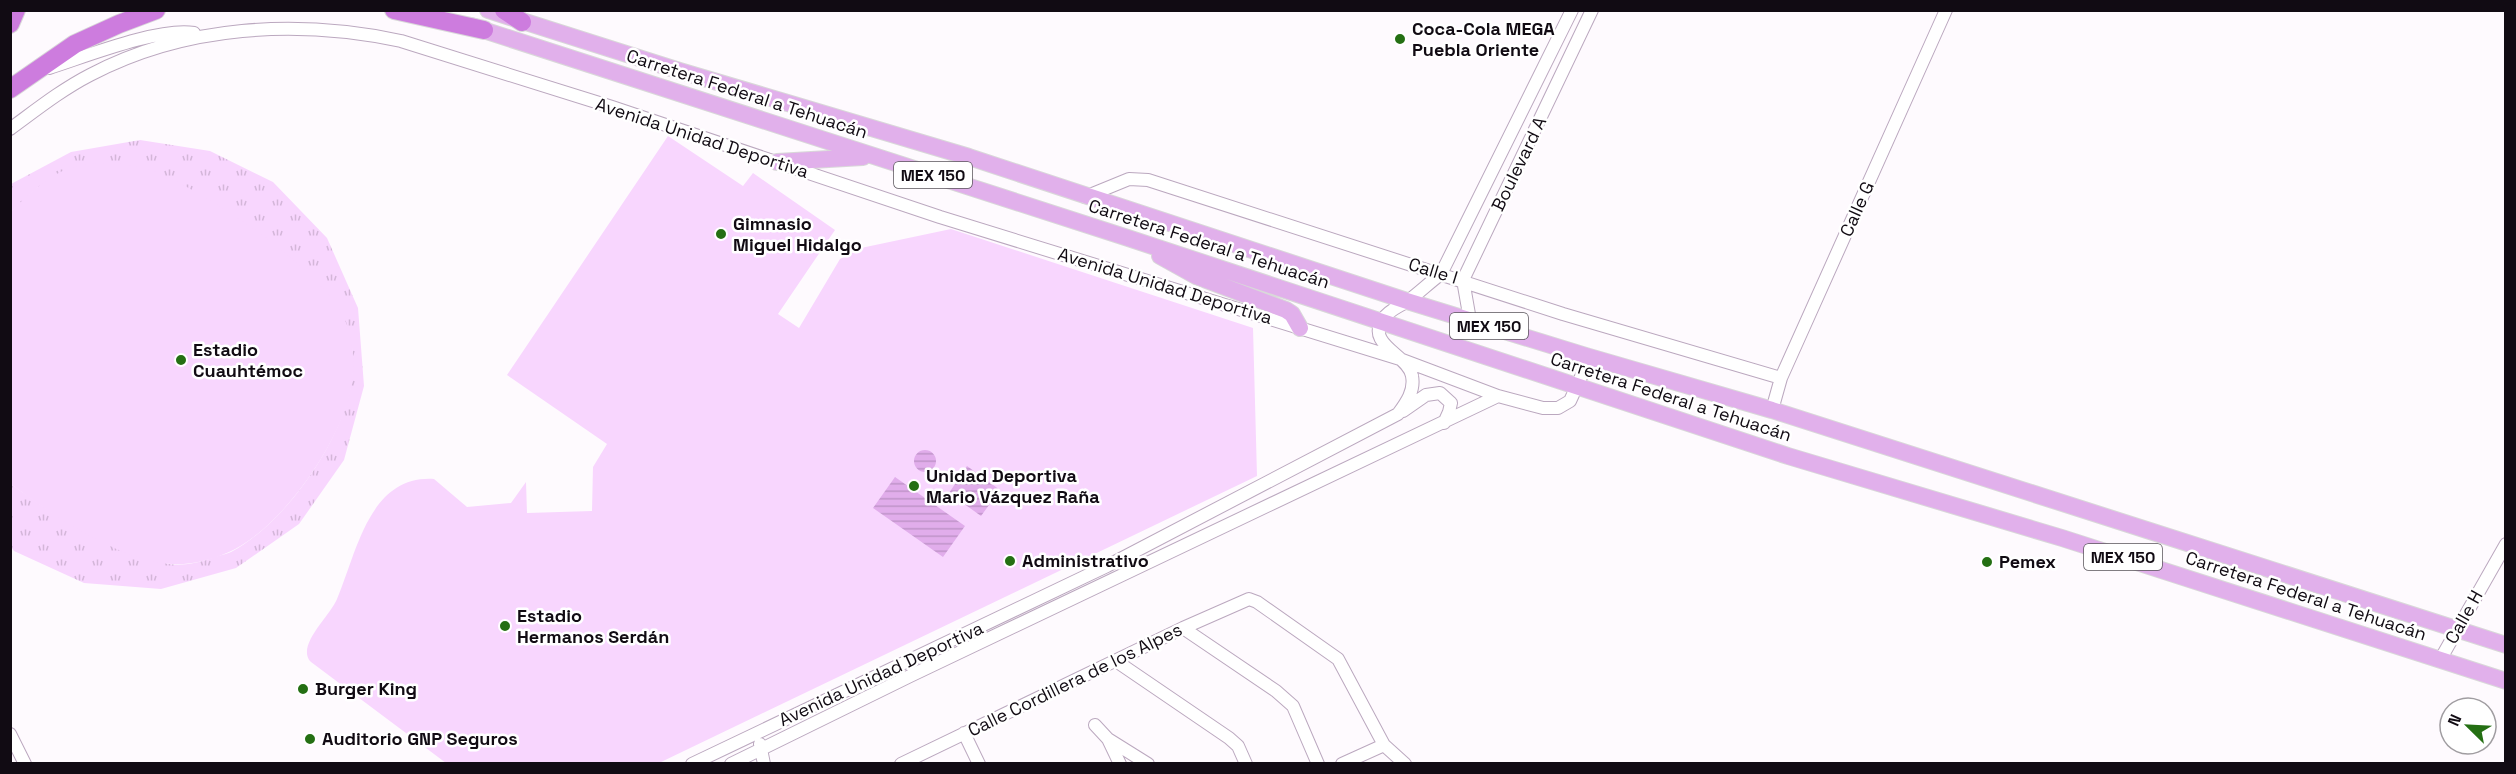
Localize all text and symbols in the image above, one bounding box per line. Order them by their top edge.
place label: Coca-Cola MEGA Puebla Oriente [1412,17,1555,61]
marker: Coca-Cola MEGA Puebla Oriente [1393,32,1407,46]
street label: Carretera Federal a Tehuacán [624,44,871,143]
street label: Avenida Unidad Deportiva [593,92,812,183]
street label: Boulevard A [1486,113,1551,215]
road number: MEX 150 [894,162,972,188]
street label: Calle G [1834,178,1879,240]
street label: Carretera Federal a Tehuacán [1086,194,1333,293]
place label: Gimnasio Miguel Hidalgo [733,212,862,256]
marker: Gimnasio Miguel Hidalgo [714,227,728,241]
street label: Avenida Unidad Deportiva [1055,242,1275,329]
street label: Calle I [1406,252,1461,289]
road number: MEX 150 [1450,313,1528,339]
place label: Estadio Cuauhtémoc [193,338,303,382]
street label: Carretera Federal a Tehuacán [1548,347,1795,446]
marker: Estadio Cuauhtémoc [174,353,188,367]
place label: Unidad Deportiva Mario Vázquez Raña [926,464,1100,508]
marker: Unidad Deportiva Mario Vázquez Raña [907,479,921,493]
road number: MEX 150 [2084,544,2162,570]
street label: Carretera Federal a Tehuacán [2183,546,2430,645]
place label: Administrativo [1022,549,1149,572]
place label: Pemex [1999,550,2056,573]
marker: Administrativo [1003,554,1017,568]
marker: Pemex [1980,555,1994,569]
street label: Calle H [2439,586,2488,648]
place label: Estadio Hermanos Serdán [517,604,669,648]
street label: Avenida Unidad Deportiva [775,616,987,731]
street label: Calle Cordillera de los Alpes [964,618,1186,742]
marker: Estadio Hermanos Serdán [498,619,512,633]
place label: Burger King [315,677,417,700]
marker: Burger King [296,682,310,696]
north arrow [2438,696,2498,756]
text: N [2443,711,2467,729]
place label: Auditorio GNP Seguros [322,727,518,750]
marker: Auditorio GNP Seguros [303,732,317,746]

